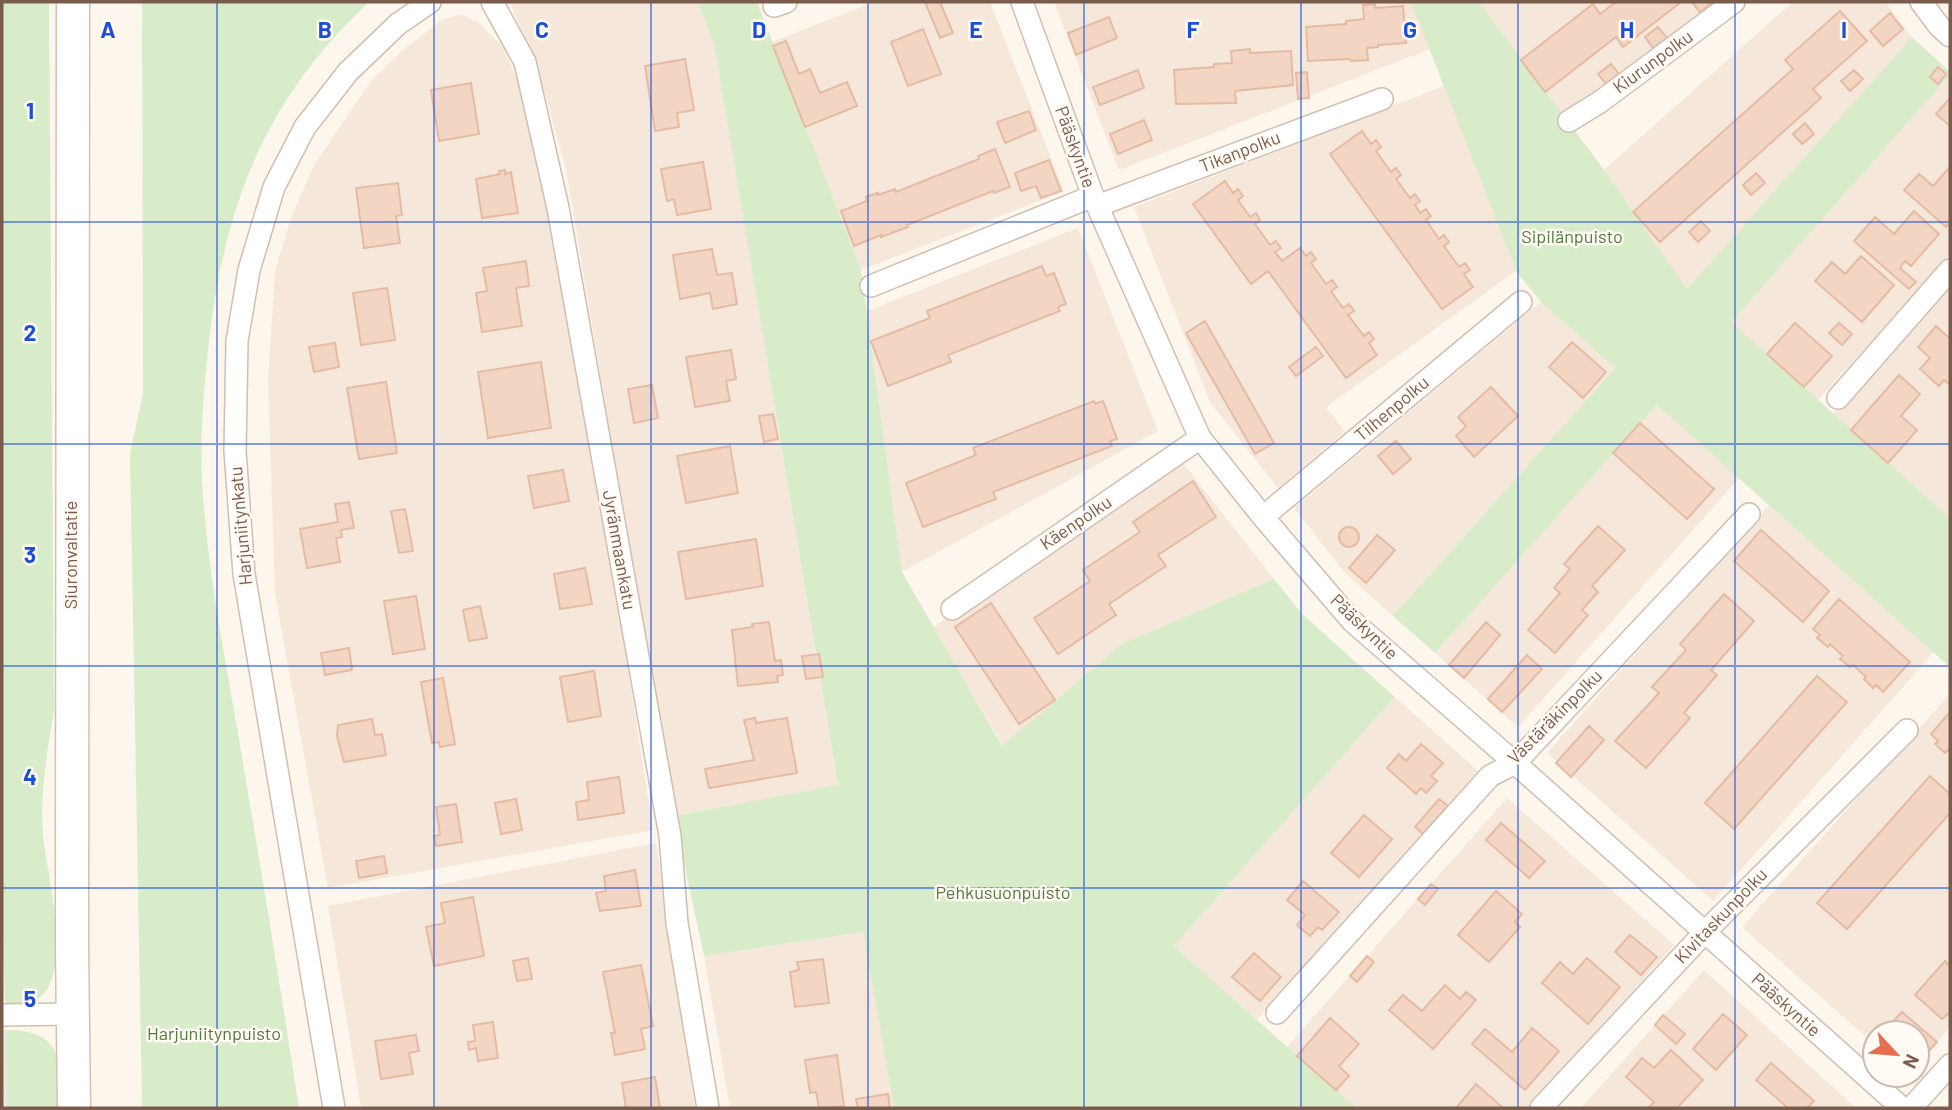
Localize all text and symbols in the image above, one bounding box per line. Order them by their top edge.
text: A [100,15,116,43]
text: B [318,15,332,43]
text: C [535,15,549,43]
text: D [752,15,766,43]
text: E [969,15,983,43]
text: F [1187,15,1200,43]
text: G [1403,15,1417,43]
text: H [1620,15,1634,43]
text: I [1841,15,1847,43]
street label: Kiurunpolku [1608,25,1697,98]
text: 1 [26,96,34,124]
street label: Pääskyntie [1051,103,1101,191]
street label: Tikanpolku [1196,126,1283,177]
park label: Sipilänpuisto [1521,225,1623,247]
text: 2 [24,318,36,346]
street label: Tilhenpolku [1350,371,1433,446]
street label: Harjuniitynkatu [224,466,256,586]
street label: Jyränmaankatu [599,488,641,611]
street label: Käenpolku [1035,490,1115,554]
street label: Siuronvaltatie [59,501,81,609]
text: 3 [24,540,36,568]
street label: Pääskyntie [1326,589,1403,664]
street label: Västäräkinpolku [1502,664,1606,768]
text: 4 [23,762,37,790]
street label: Kivitaskunpolku [1669,863,1771,968]
park label: Pehkusuonpuisto [936,881,1071,903]
street label: Pääskyntie [1748,968,1826,1041]
text: 5 [24,984,36,1012]
north arrow [1861,1019,1931,1089]
park label: Harjuniitynpuisto [147,1022,281,1044]
text: N [1899,1051,1925,1072]

